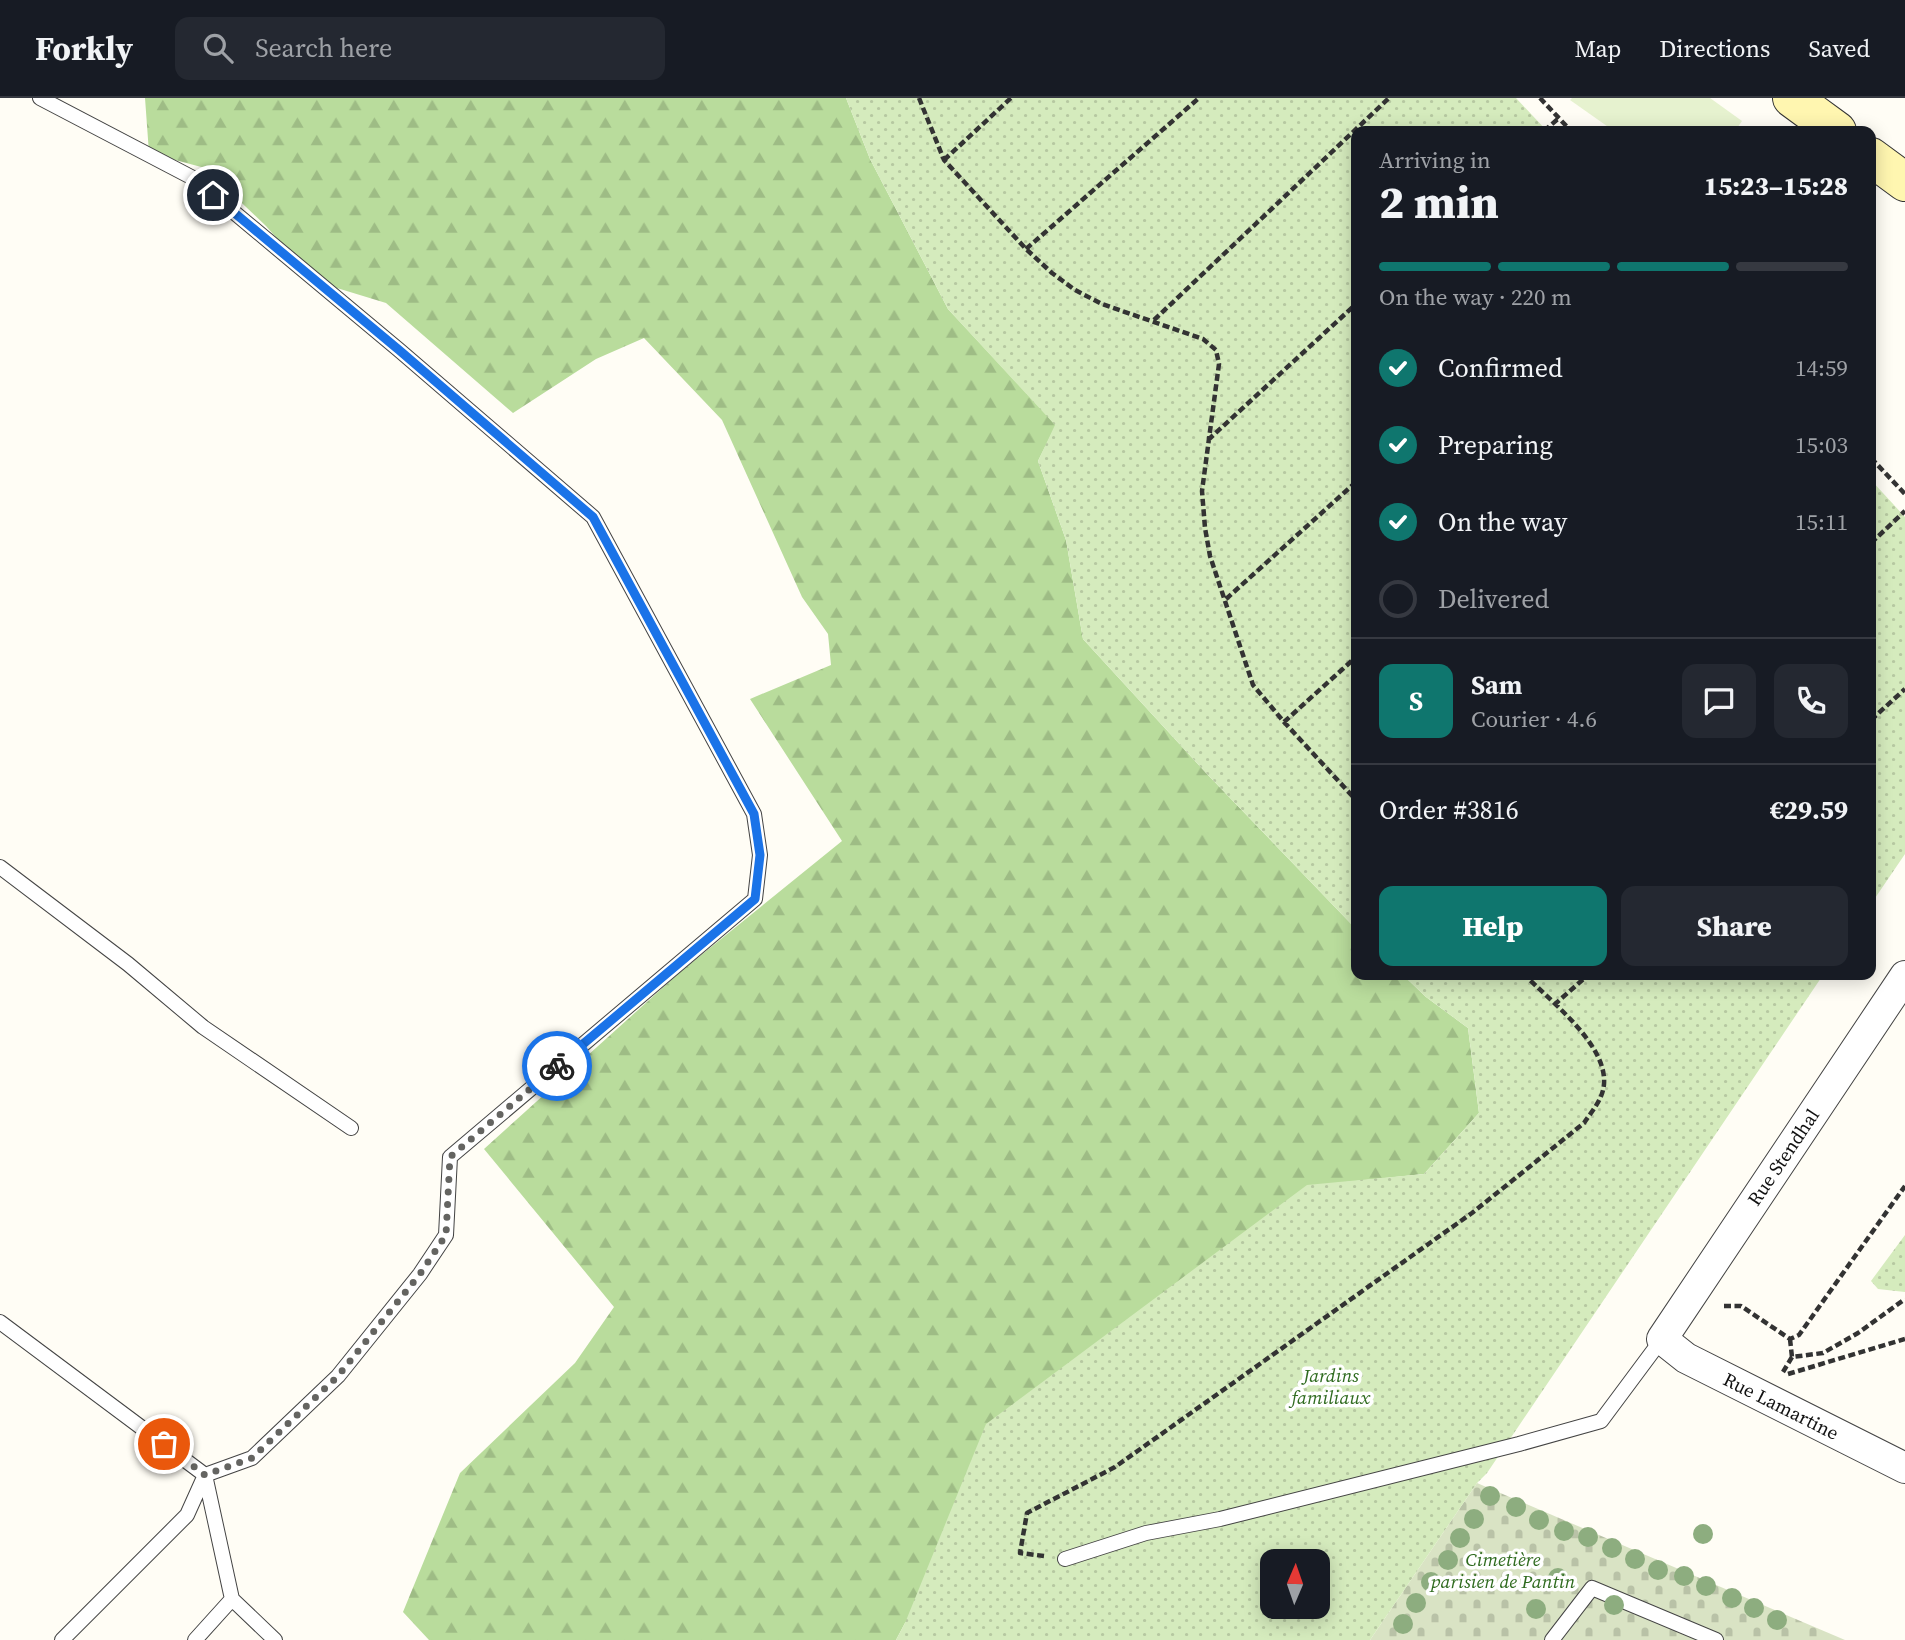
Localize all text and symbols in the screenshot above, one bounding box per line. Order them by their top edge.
search box [175,17,665,80]
text: Forkly [35,26,133,71]
icon: search [199,29,237,67]
text: Search here [255,30,392,66]
text: Map [1574,32,1621,65]
text: Directions [1659,32,1770,65]
text: Saved [1808,32,1870,65]
text: Arriving in [1379,144,1491,176]
pin [183,165,243,225]
text: 15:23–15:28 [1704,168,1848,204]
text: 2 min [1379,170,1499,233]
icon: home [194,176,232,214]
text: On the way · 220 m [1379,281,1572,313]
icon: check [1379,349,1417,387]
text: Confirmed [1438,350,1563,386]
text: 14:59 [1795,352,1848,384]
icon: check [1379,426,1417,464]
text: Preparing [1438,427,1553,463]
text: 15:03 [1795,429,1848,461]
icon: check [1379,503,1417,541]
text: On the way [1438,504,1567,540]
text: 15:11 [1795,506,1848,538]
text: Delivered [1438,581,1549,617]
button: chat [1682,664,1756,738]
button: phone [1774,664,1848,738]
text: Sam [1471,667,1522,703]
text: S [1409,683,1423,719]
text: Courier · 4.6 [1471,703,1597,735]
text: Order #3816 [1379,792,1519,828]
text: €29.59 [1770,792,1848,828]
button: Help [1379,886,1607,966]
button: Share [1621,886,1848,966]
courier [522,1031,592,1101]
icon: bike [538,1047,576,1085]
street label: Rue Stendhal [1741,1103,1825,1211]
park label: Jardins familiaux [1288,1362,1371,1410]
street label: Rue Lamartine [1719,1366,1843,1446]
pin [134,1414,194,1474]
icon: bag [145,1425,183,1463]
park label: Cimetière parisien de Pantin [1429,1546,1575,1594]
north arrow [1260,1549,1330,1619]
map controls [1260,1549,1330,1619]

